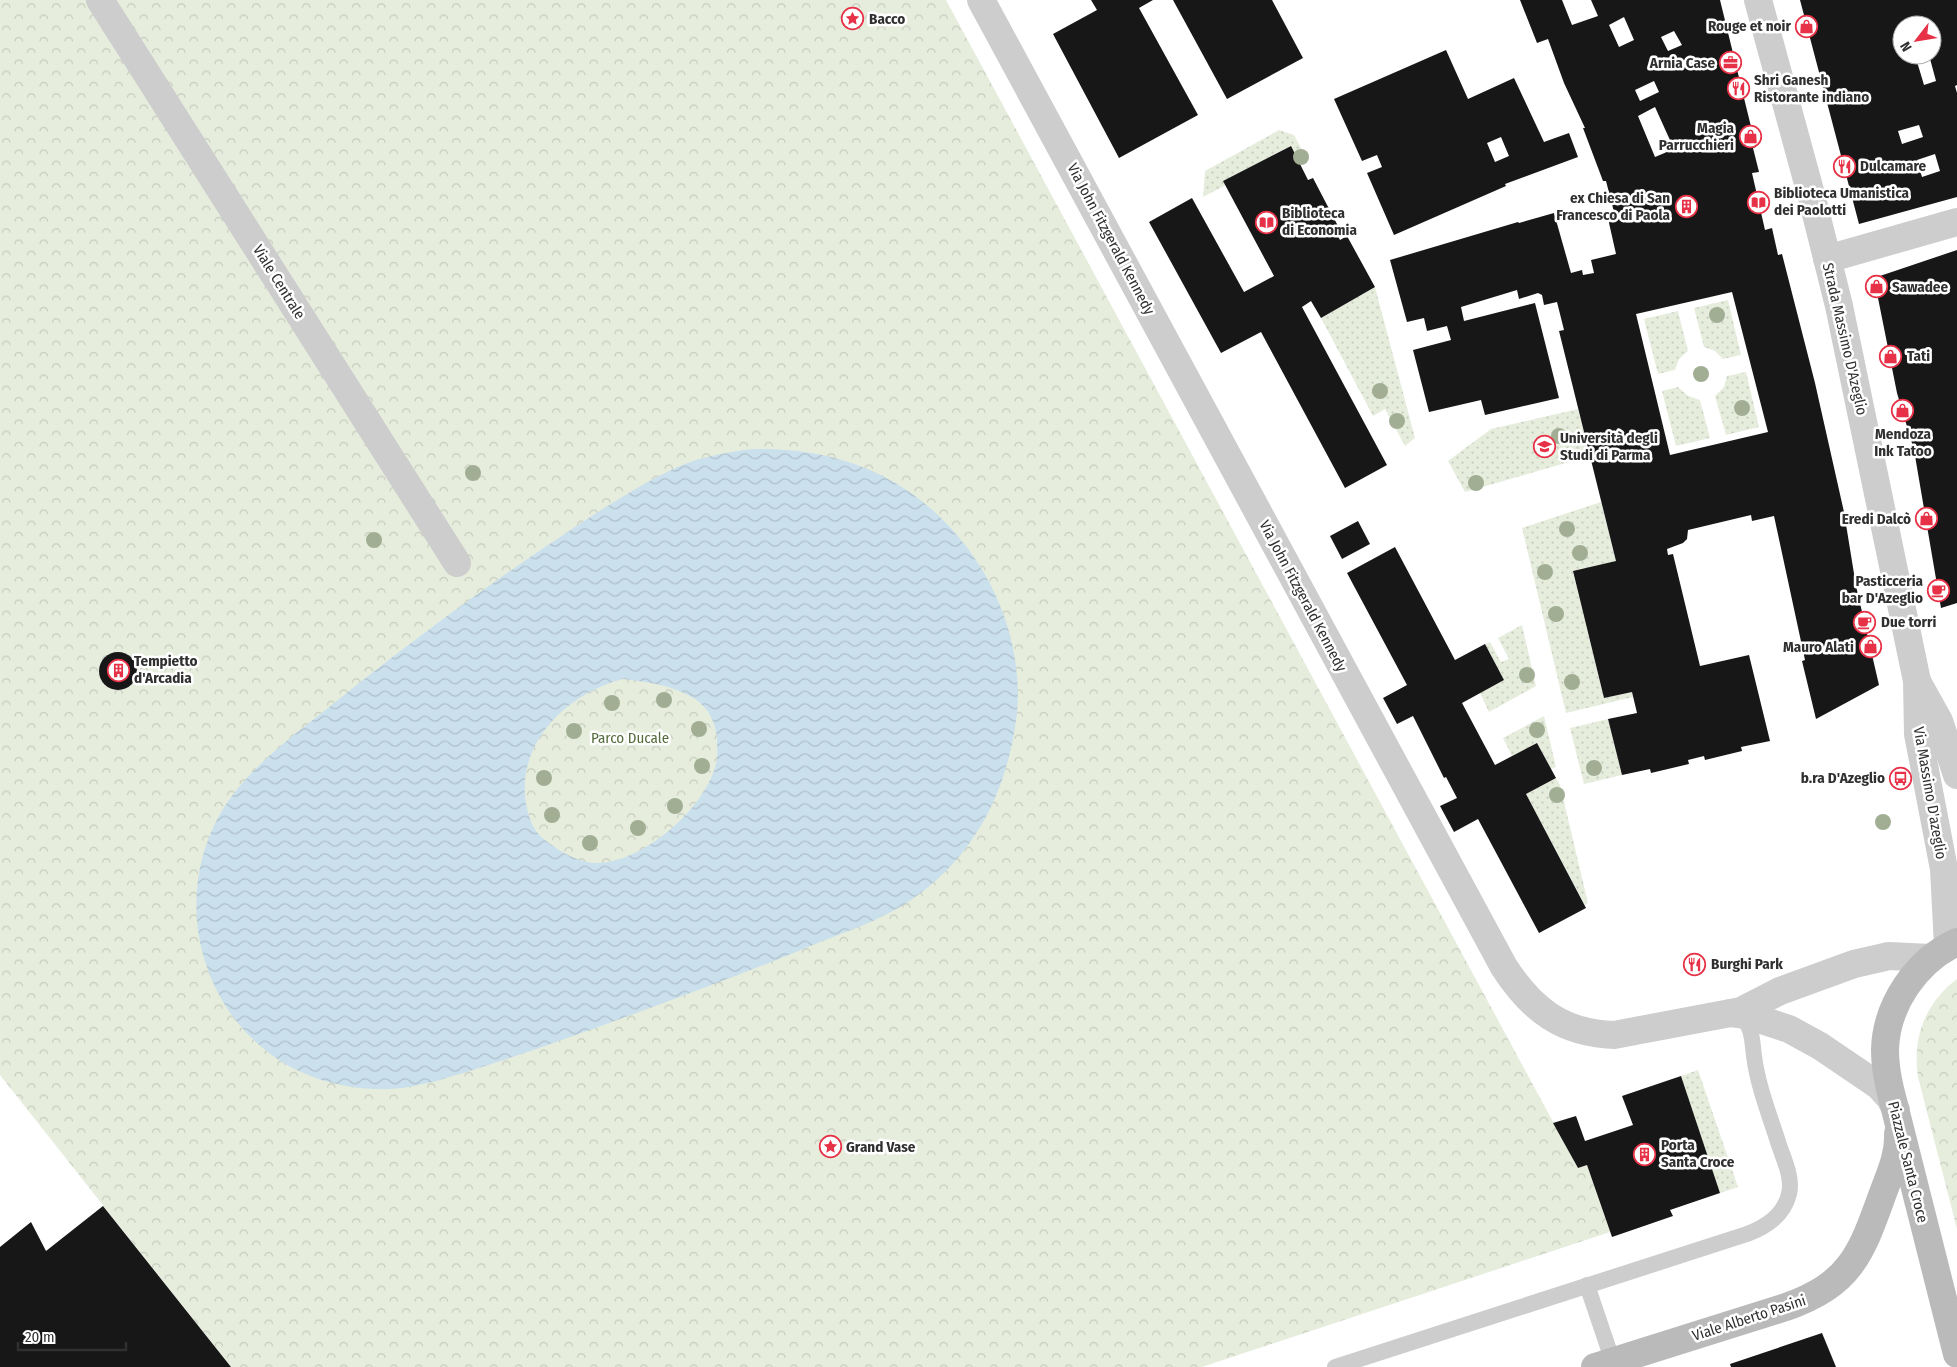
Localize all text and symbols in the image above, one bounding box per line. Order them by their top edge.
place icon: Bacco [841,7,865,31]
place label: Bacco [869,10,905,28]
shop icon: Rouge et noir [1795,14,1819,38]
north arrow [1892,15,1942,65]
place label: Rouge et noir [1708,17,1792,35]
text: N [1897,38,1916,54]
office icon: Arnia Case [1719,51,1743,75]
place label: Arnia Case [1649,54,1715,72]
place label: Shri Ganesh Ristorante indiano [1754,71,1869,106]
restaurant icon: Shri Ganesh Ristorante indiano [1726,77,1750,101]
place label: Magia Parrucchieri [1659,119,1735,154]
shop icon: Magia Parrucchieri [1738,125,1762,149]
restaurant icon: Dulcamare [1832,154,1856,178]
place label: Dulcamare [1860,157,1927,175]
street label: Via John Fitzgerald Kennedy [1063,160,1159,318]
place label: Biblioteca Umanistica dei Paolotti [1774,184,1910,219]
place label: ex Chiesa di San Francesco di Paola [1556,189,1671,224]
library icon: Biblioteca Umanistica dei Paolotti [1746,190,1770,214]
building icon: ex Chiesa di San Francesco di Paola [1674,195,1698,219]
place label: Biblioteca di Economia [1282,204,1357,239]
library icon: Biblioteca di Economia [1254,210,1278,234]
street label: Viale Centrale [249,242,309,322]
street label: Strada Massimo D'Azeglio [1819,261,1871,417]
shop icon: Sawadee [1864,275,1888,299]
place label: Sawadee [1892,278,1948,296]
shop icon: Tati [1879,344,1903,368]
place label: Tati [1907,347,1930,365]
shop icon: Mendoza Ink Tatoo [1891,399,1915,423]
place label: Mendoza Ink Tatoo [1874,425,1932,460]
place label: Università degli Studi di Parma [1560,429,1658,464]
school or university icon: Università degli Studi di Parma [1532,435,1556,459]
shop icon: Eredi Dalcò [1915,507,1939,531]
place label: Eredi Dalcò [1842,510,1911,528]
street label: Via John Fitzgerald Kennedy [1255,517,1351,675]
place label: Pasticceria bar D'Azeglio [1842,572,1924,607]
cafe icon: Pasticceria bar D'Azeglio [1927,578,1951,602]
cafe icon: Due torri [1853,610,1877,634]
place label: Due torri [1881,613,1936,631]
shop icon: Mauro Alati [1858,635,1882,659]
place label: Mauro Alati [1783,638,1854,656]
place label: Tempietto d'Arcadia [134,652,198,687]
building icon: Tempietto d'Arcadia [106,658,130,682]
street label: Via Massimo D'azeglio [1909,725,1951,861]
park label: Parco Ducale [591,729,669,747]
bus stop icon: b.ra D'Azeglio [1889,766,1913,790]
place label: b.ra D'Azeglio [1801,769,1885,787]
restaurant icon: Burghi Park [1683,952,1707,976]
place label: Burghi Park [1711,955,1783,973]
street label: Piazzale Santa Croce [1884,1099,1932,1225]
place icon: Grand Vase [818,1135,842,1159]
place label: Porta Santa Croce [1661,1136,1735,1171]
place label: Grand Vase [846,1138,916,1156]
building icon: Porta Santa Croce [1633,1142,1657,1166]
street label: Viale Alberto Pasini [1690,1291,1808,1345]
scale bar [18,1320,125,1352]
text: 20 m [25,1328,55,1346]

